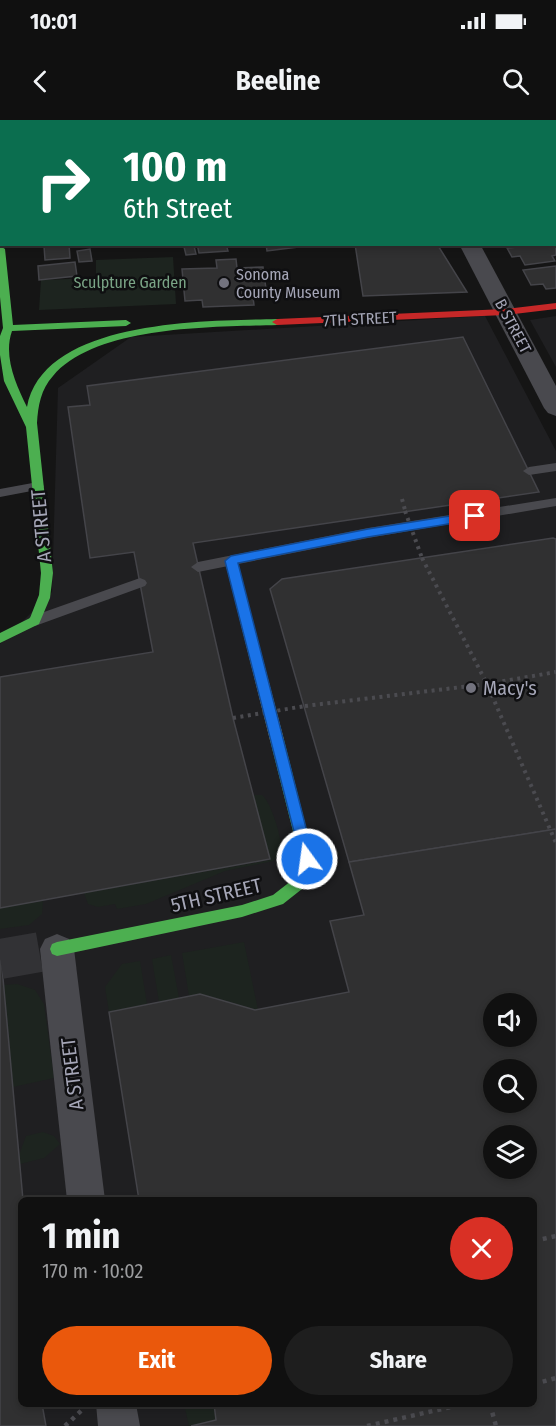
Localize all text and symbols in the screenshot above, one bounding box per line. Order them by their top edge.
text: 10:01 [30,8,77,35]
icon: back [24,65,57,98]
text: Beeline [236,65,320,97]
icon: search [499,65,532,98]
text: 100 m [123,142,227,192]
icon: right [24,144,102,222]
text: 6th Street [123,193,232,225]
place label: Sonoma County Museum [236,265,340,302]
park label: Sculpture Garden [73,273,187,292]
marker: Sonoma County Museum [217,276,231,290]
street label: B STREET [491,296,535,357]
street label: 7TH STREET [323,308,398,330]
street label: A STREET [26,488,56,563]
pin [449,490,500,541]
icon: arrive [458,499,491,532]
place label: Macy's [483,676,537,700]
marker: Macy's [464,681,478,695]
position arrow [275,827,339,891]
street label: 5TH STREET [168,873,264,917]
map controls [483,993,537,1179]
button: sound [483,993,537,1047]
street label: A STREET [56,1036,88,1112]
button: search [483,1059,537,1113]
button: layers [483,1125,537,1179]
text: 1 min [42,1214,120,1258]
button: close [450,1217,513,1280]
text: 170 m · 10:02 [42,1259,143,1283]
button: Exit [42,1326,272,1395]
button: Share [284,1326,513,1395]

